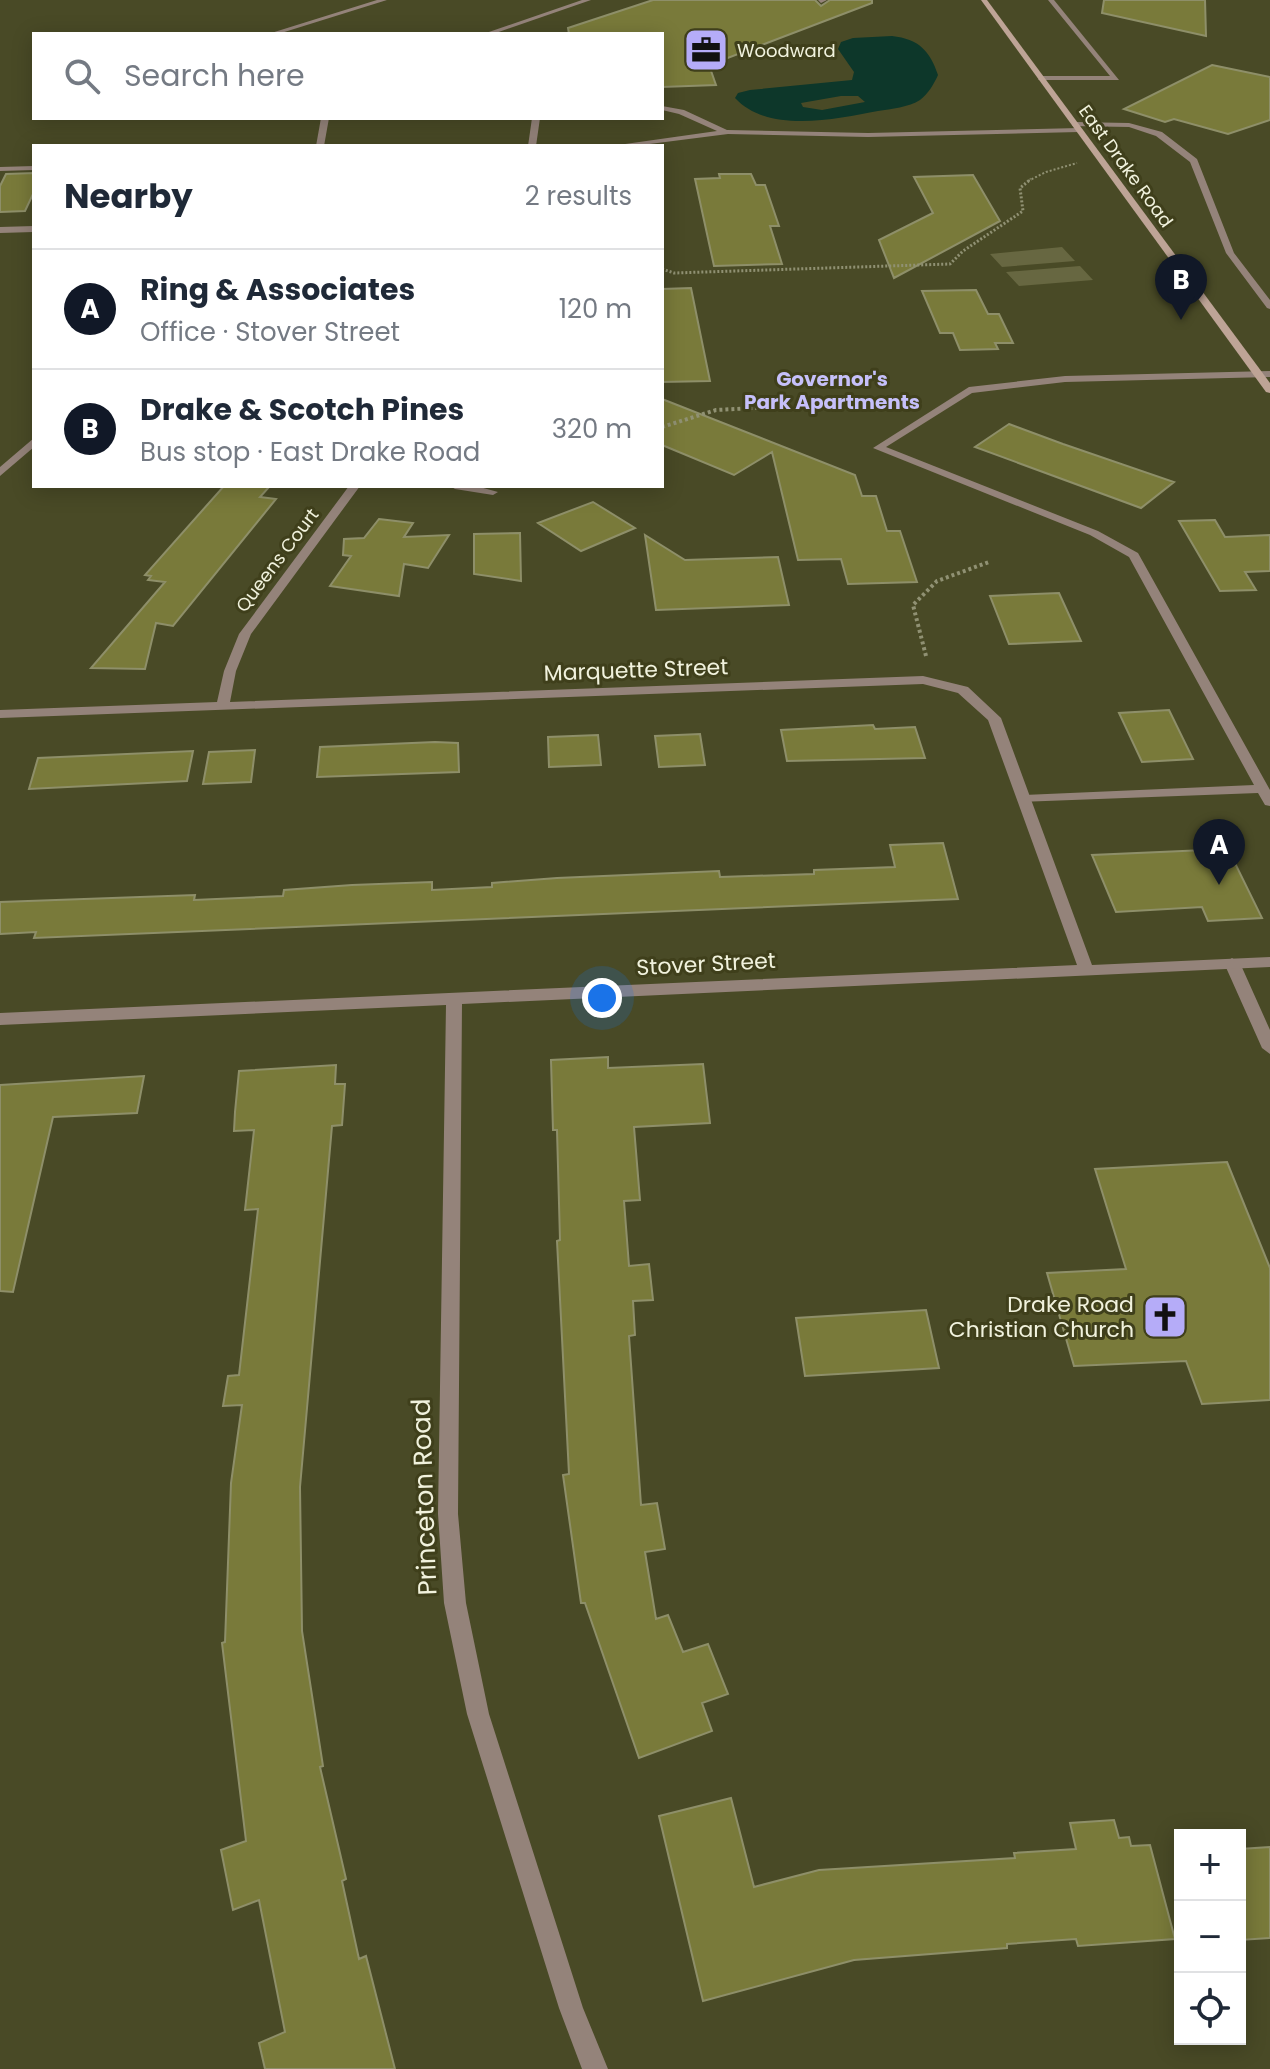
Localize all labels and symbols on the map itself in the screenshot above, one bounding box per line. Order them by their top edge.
office icon: Woodward [682,26,730,74]
place label: Woodward [737,38,836,63]
street label: East Drake Road [1073,100,1179,232]
pin: B [1155,254,1207,320]
district label: Governor's Park Apartments [744,365,920,416]
street label: Queens Court [230,503,324,617]
street label: Marquette Street [543,651,729,689]
pin: A [1193,819,1245,885]
street label: Stover Street [636,945,776,983]
your location [582,978,622,1018]
place label: Drake Road Christian Church [949,1289,1134,1345]
church icon: Drake Road Christian Church [1141,1293,1189,1341]
street label: Princeton Road [403,1398,445,1596]

